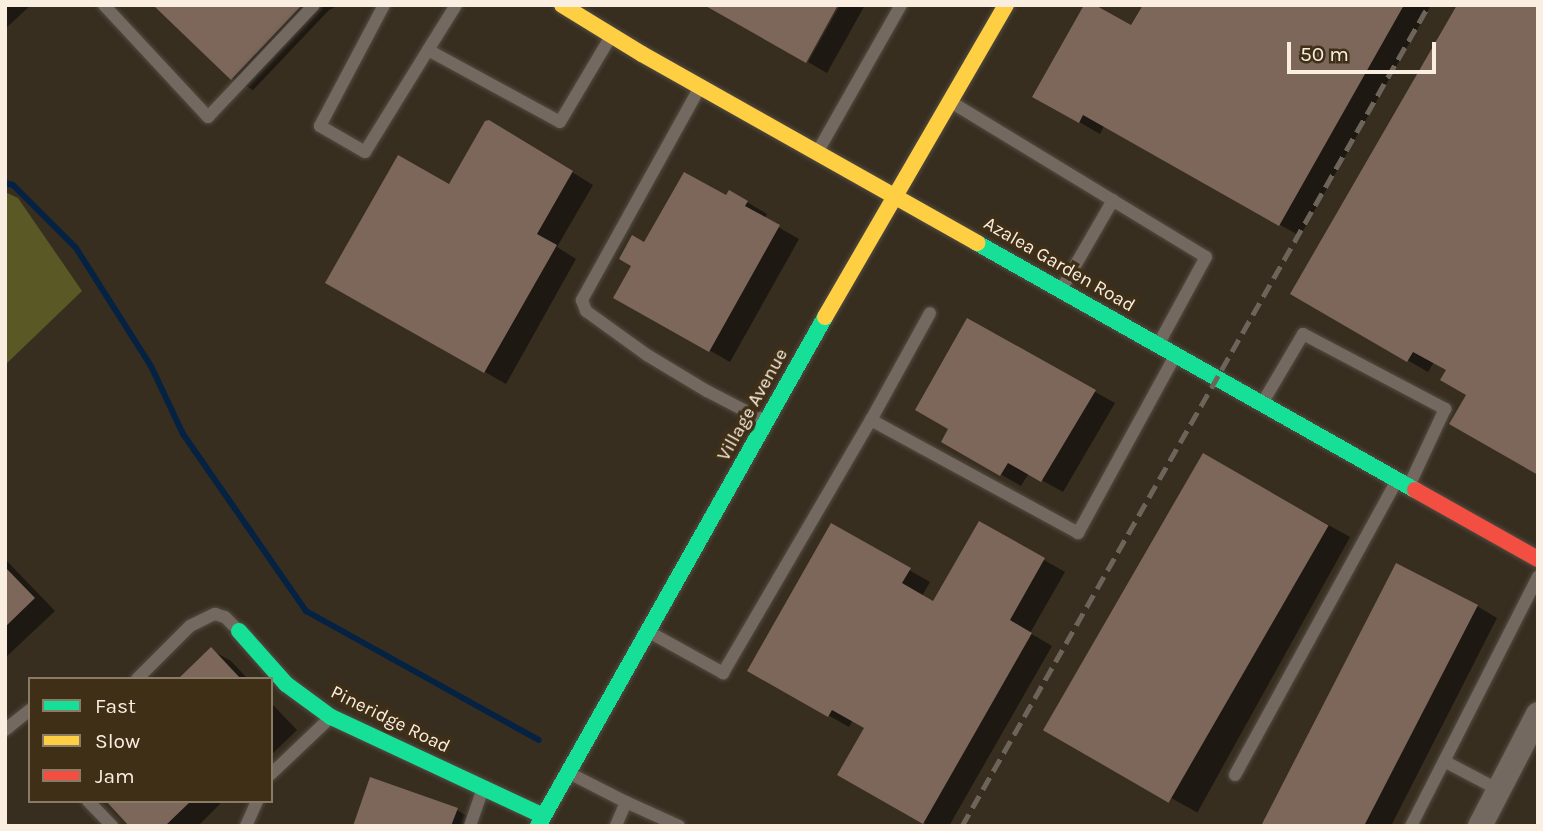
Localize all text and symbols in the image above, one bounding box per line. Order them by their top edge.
scale bar [1291,28,1440,72]
text: 50 m [1300,42,1349,66]
street label: Azalea Garden Road [979,212,1139,318]
street label: Village Avenue [713,345,793,465]
legend [28,677,273,803]
street label: Pineridge Road [327,681,453,759]
text: Fast [95,694,136,718]
text: Slow [95,729,140,753]
text: Jam [95,764,135,788]

